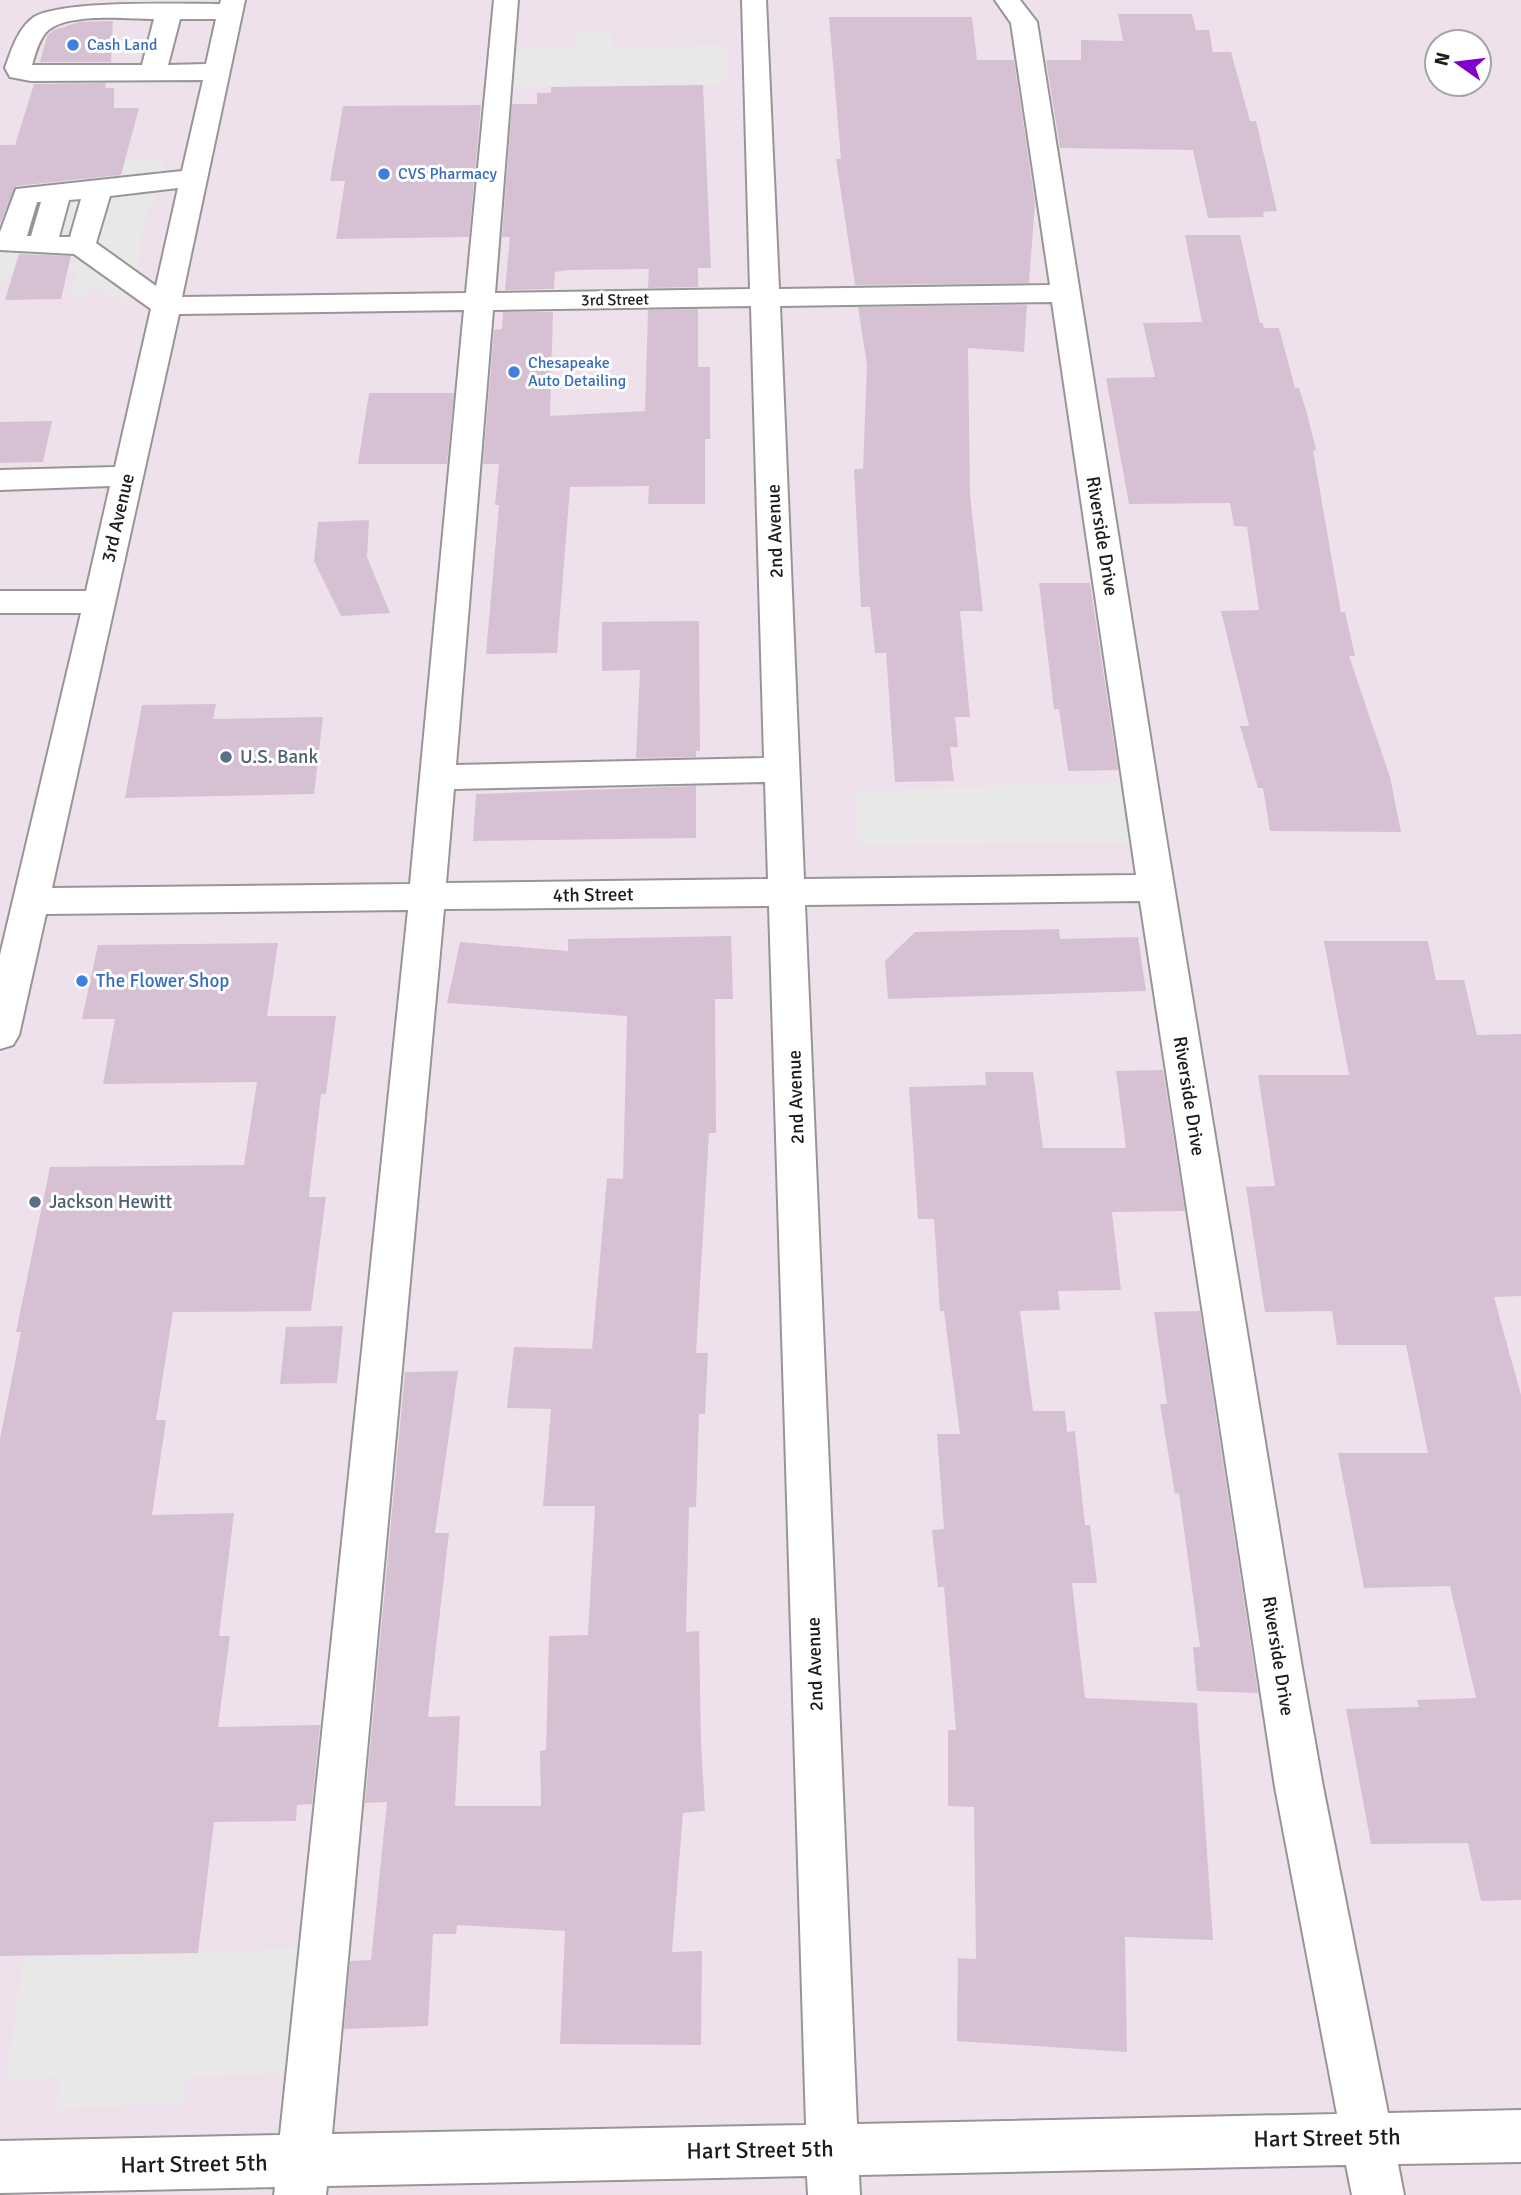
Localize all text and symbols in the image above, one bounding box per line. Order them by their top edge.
north arrow [1423,28,1493,98]
place label: Cash Land [87,35,157,55]
marker: Cash Land [65,37,81,53]
text: N [1429,50,1456,68]
place label: CVS Pharmacy [398,164,498,184]
marker: CVS Pharmacy [376,166,392,182]
street label: 3rd Street [581,289,650,311]
place label: Chesapeake Auto Detailing [528,353,626,391]
marker: Chesapeake Auto Detailing [506,364,522,380]
street label: 3rd Avenue [96,471,140,565]
street label: Riverside Drive [1081,474,1123,598]
street label: 2nd Avenue [761,483,789,579]
place label: U.S. Bank [240,745,318,769]
marker: U.S. Bank [218,749,234,765]
street label: 4th Street [552,882,634,908]
place label: The Flower Shop [96,969,229,993]
marker: The Flower Shop [74,973,90,989]
street label: Riverside Drive [1168,1034,1210,1158]
street label: 2nd Avenue [782,1049,810,1145]
place label: Jackson Hewitt [49,1190,173,1214]
marker: Jackson Hewitt [27,1194,43,1210]
street label: Riverside Drive [1257,1594,1299,1718]
street label: 2nd Avenue [801,1616,829,1712]
street label: Hart Street 5th [1253,2122,1401,2154]
street label: Hart Street 5th [686,2134,834,2166]
street label: Hart Street 5th [120,2148,268,2180]

